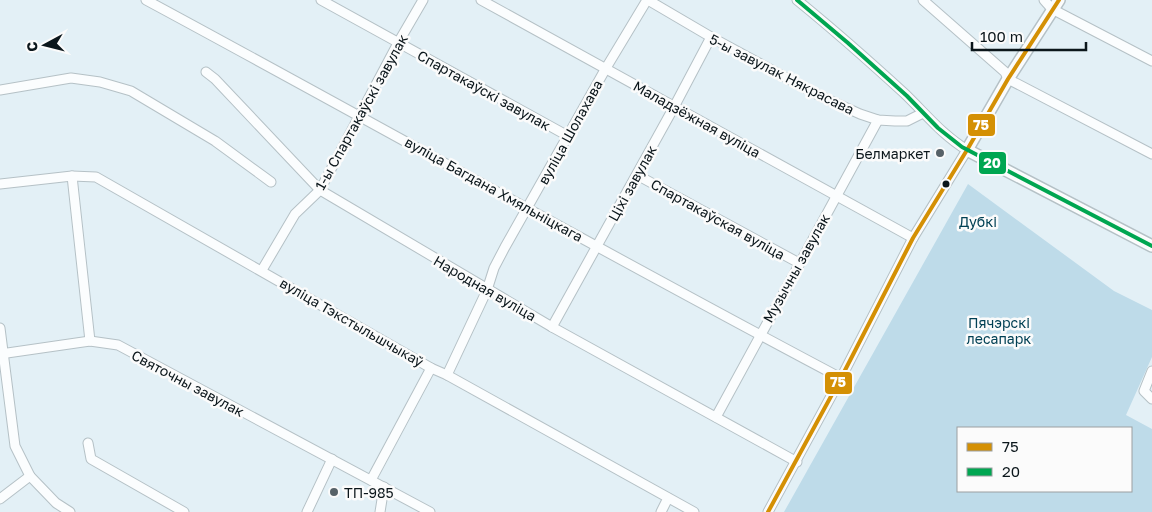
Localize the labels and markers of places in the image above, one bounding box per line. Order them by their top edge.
place label: Белмаркет [855,145,930,162]
marker: Белмаркет [934,147,946,159]
unlabelled marker [941,179,951,189]
place label: ТП-985 [344,484,394,501]
marker: ТП-985 [328,486,340,498]

